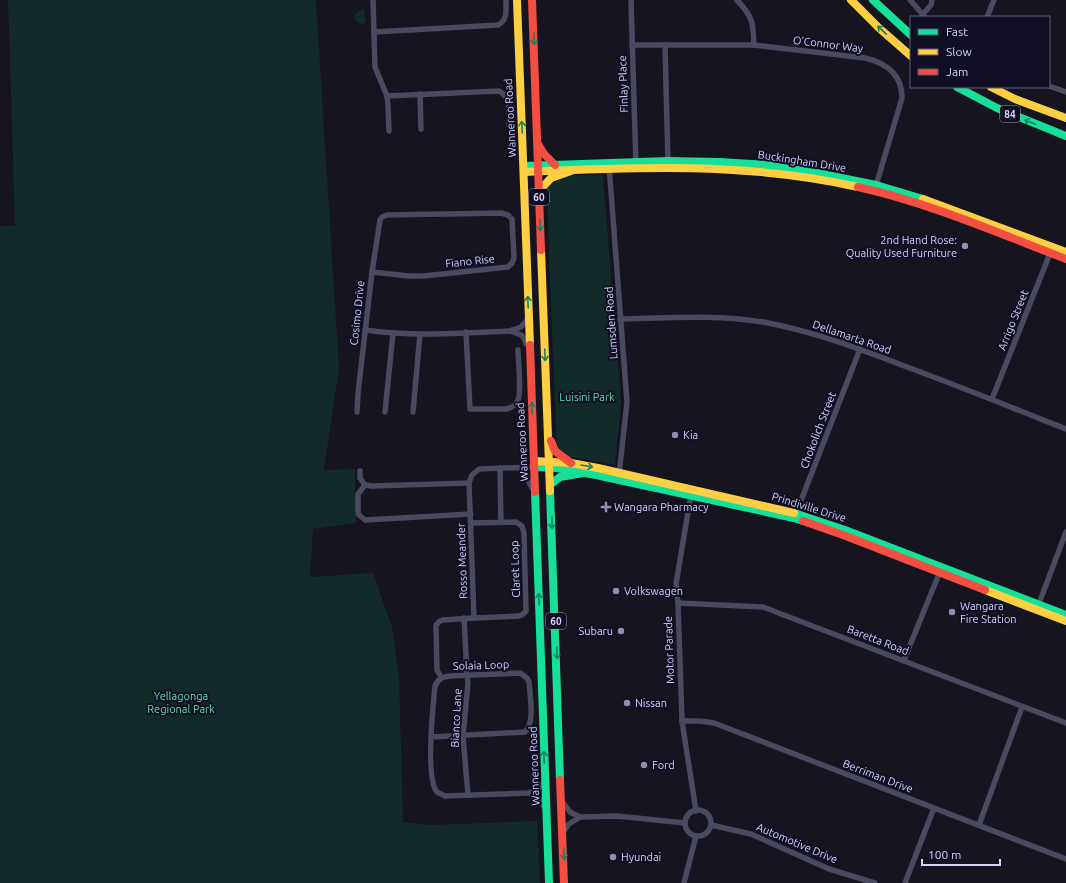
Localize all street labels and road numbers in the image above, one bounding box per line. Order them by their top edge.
street label: O'Connor Way [792,34,865,54]
street label: Finlay Place [616,55,630,113]
street label: Wanneroo Road [502,78,518,158]
road number: 84 [1000,106,1020,122]
street label: Buckingham Drive [757,148,847,174]
road number: 60 [529,189,549,205]
street label: Fiano Rise [445,252,495,270]
street label: Cosimo Drive [348,280,366,346]
street label: Lumsden Road [602,286,620,360]
street label: Arrigo Street [995,287,1031,352]
street label: Dellamarta Road [811,318,893,356]
street label: Chokolich Street [798,389,838,470]
street label: Wanneroo Road [514,402,530,482]
street label: Prindiville Drive [770,490,848,524]
street label: Rosso Meander [455,522,469,599]
street label: Claret Loop [508,540,522,598]
road number: 60 [546,613,566,629]
street label: Motor Parade [662,616,676,684]
street label: Baretta Road [845,623,911,657]
street label: Solaia Loop [453,658,509,672]
street label: Bianco Lane [448,688,464,748]
street label: Wanneroo Road [527,726,541,806]
street label: Berriman Drive [841,757,915,795]
street label: Automotive Drive [755,820,839,866]

